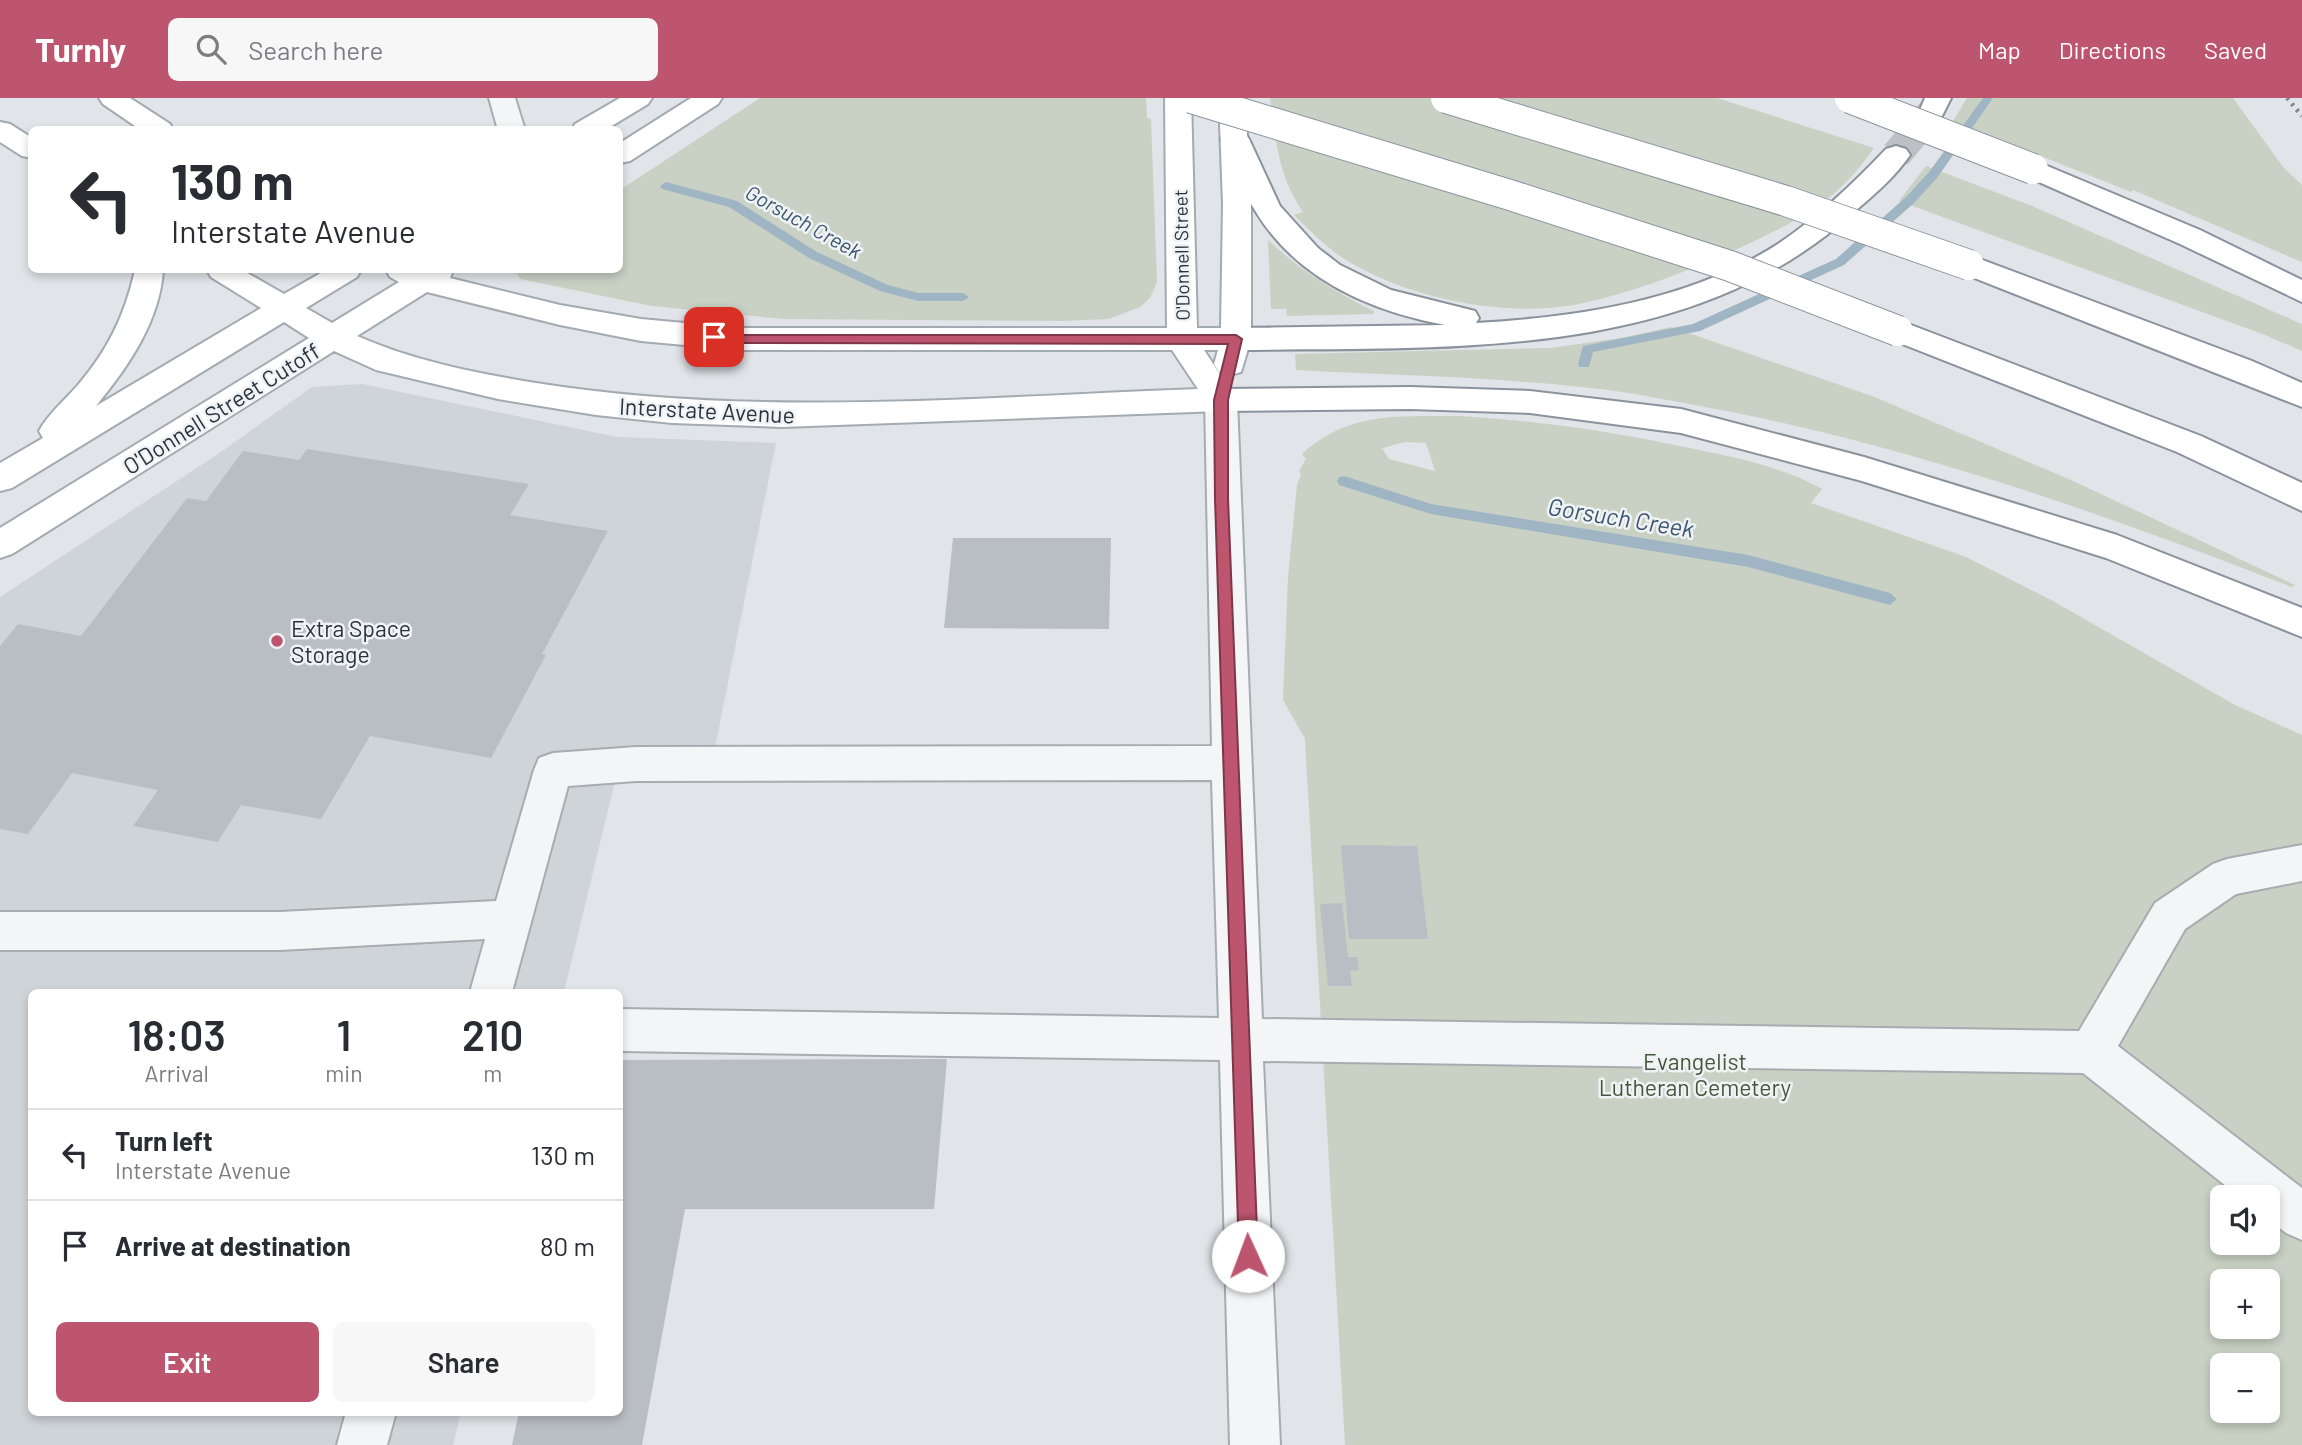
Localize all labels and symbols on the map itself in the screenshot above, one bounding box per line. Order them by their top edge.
water label: Gorsuch Creek [742,179,867,264]
street label: O'Donnell Street [1168,189,1194,321]
pin [684,307,744,367]
street label: O'Donnell Street Cutoff [117,336,325,480]
street label: Interstate Avenue [618,391,796,429]
water label: Gorsuch Creek [1546,491,1696,543]
place label: Extra Space Storage [291,614,411,668]
marker: Extra Space Storage [269,633,285,649]
park label: Evangelist Lutheran Cemetery [1599,1047,1792,1101]
position arrow [1211,1219,1285,1293]

